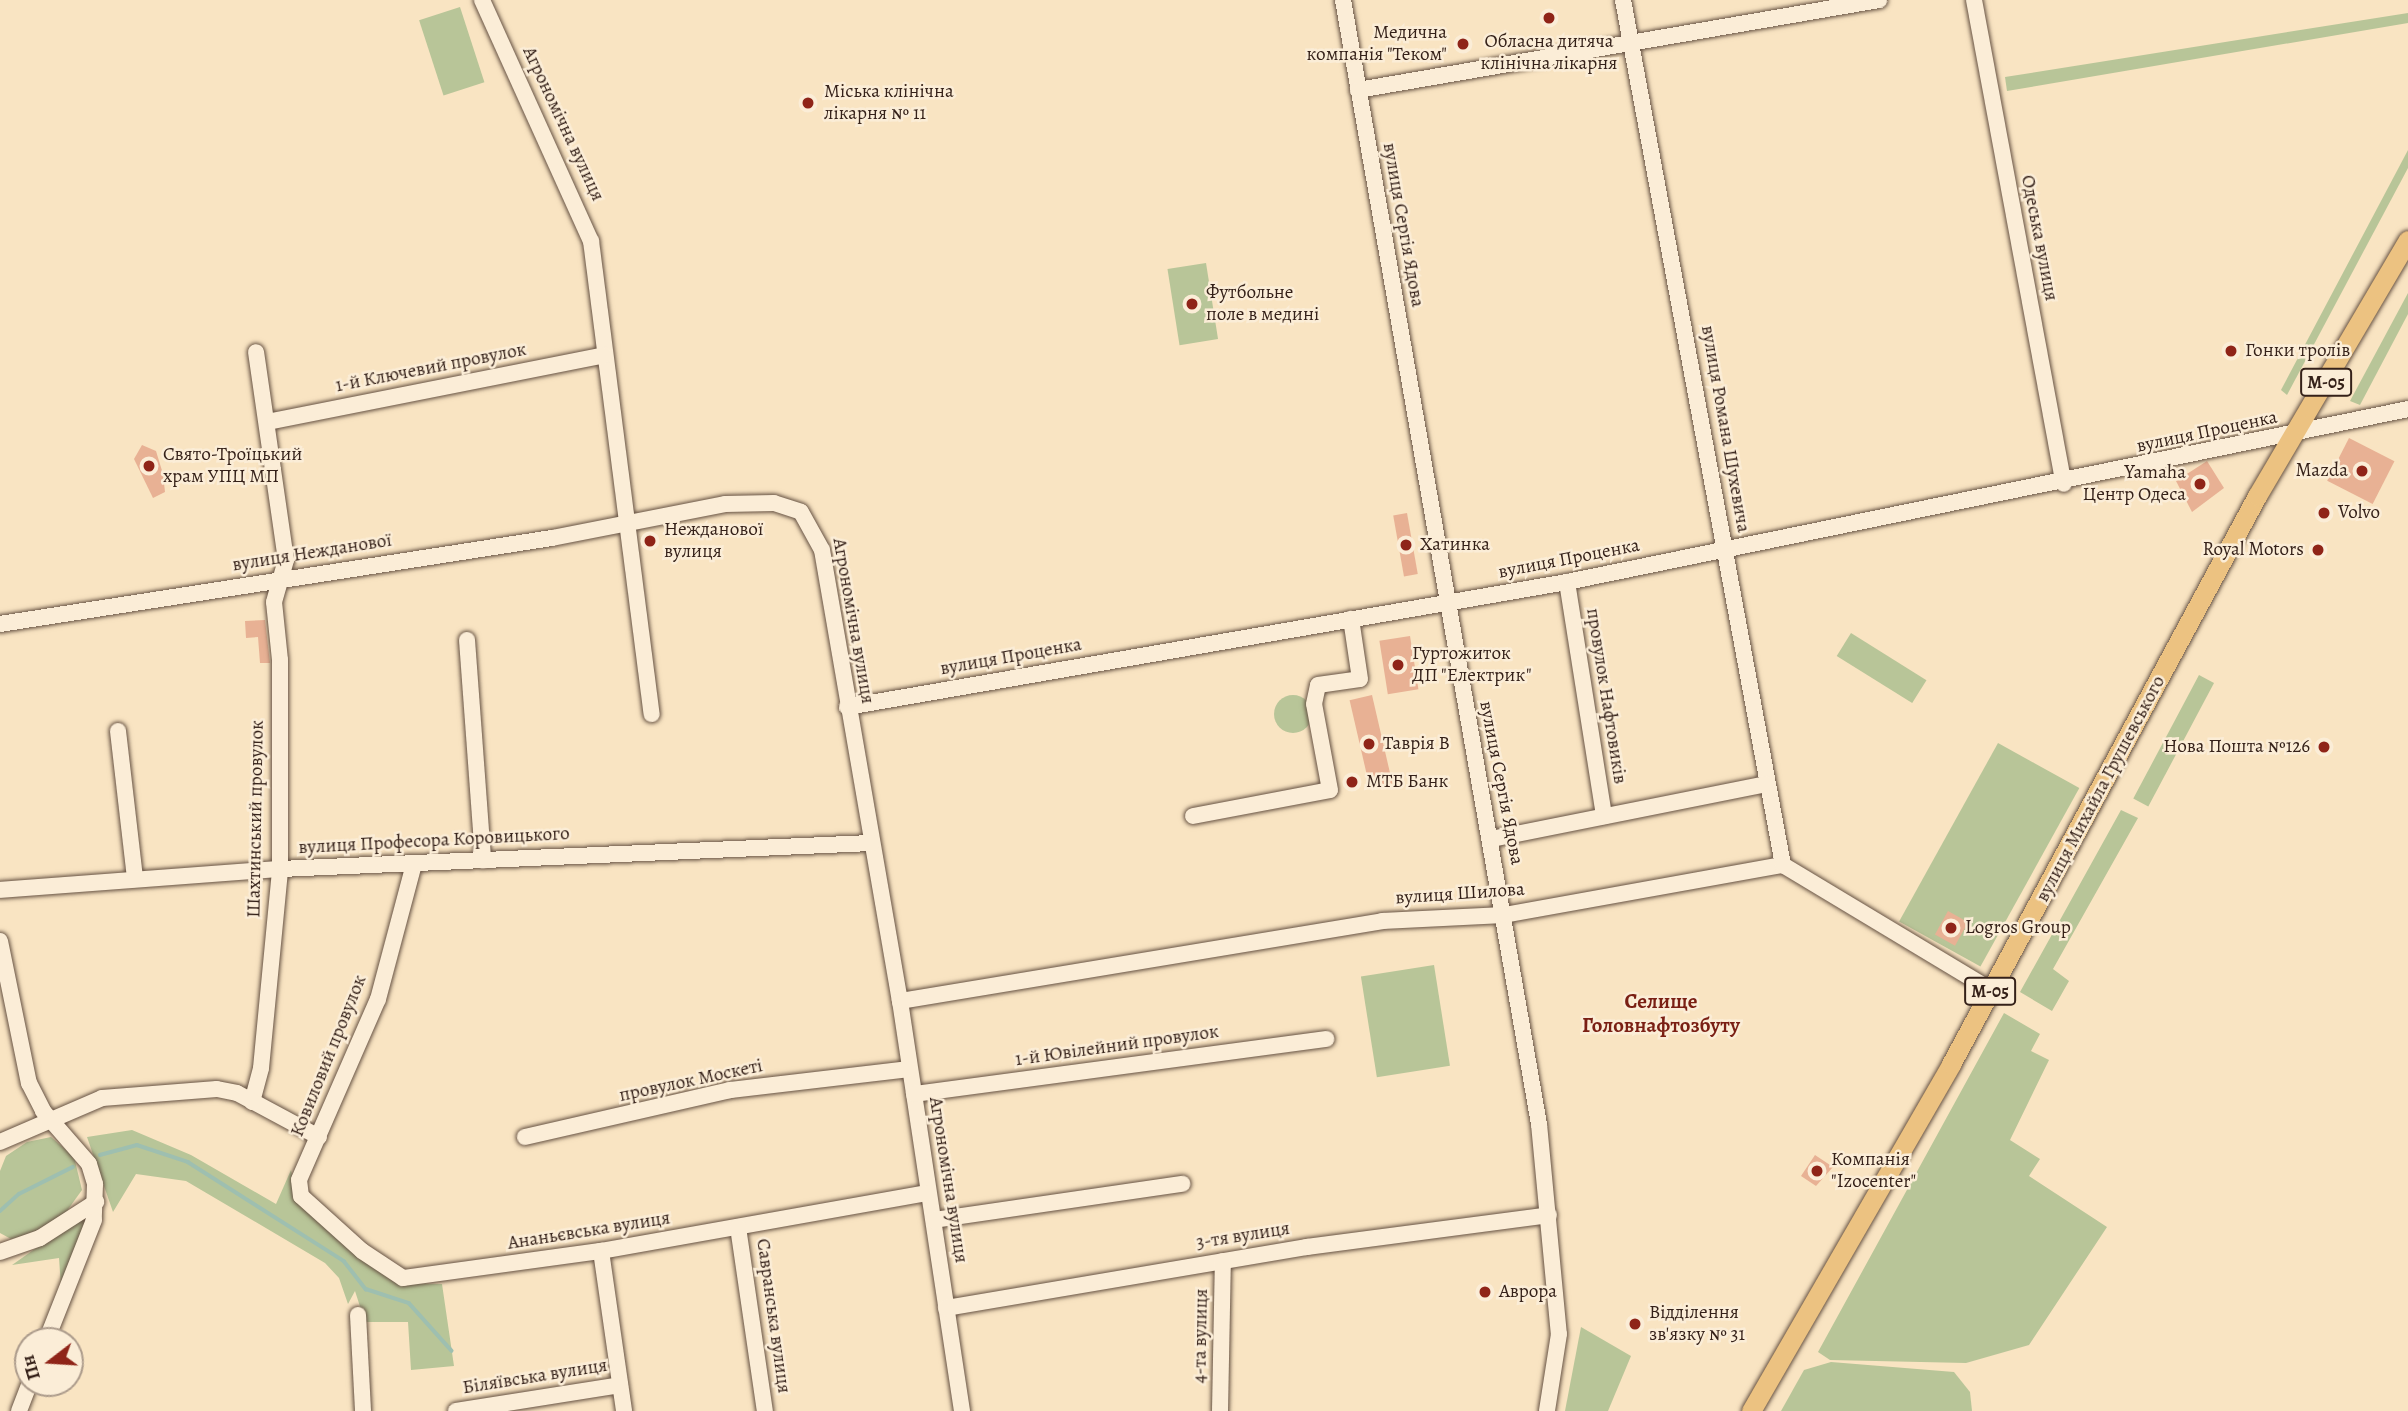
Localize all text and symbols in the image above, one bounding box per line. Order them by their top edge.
marker: Обласна дитяча клінічна лікарня [1539,8,1559,28]
place label: Медична компанія "Теком" [1306,22,1447,66]
place label: Обласна дитяча клінічна лікарня [1480,31,1618,75]
marker: Медична компанія "Теком" [1453,34,1473,54]
street label: Агрономічна вулиця [517,43,609,205]
place label: Міська клінічна лікарня № 11 [824,81,954,125]
marker: Міська клінічна лікарня № 11 [798,93,818,113]
street label: вулиця Сергія Ядова [1377,141,1429,309]
street label: Одеська вулиця [2016,173,2062,303]
place label: Футбольне поле в медині [1206,282,1319,326]
marker: Футбольне поле в медині [1184,296,1200,312]
street label: вулиця Романа Шухевича [1696,324,1754,534]
street label: 1-й Ключевий провулок [334,338,528,398]
place label: Гонки тролів [2245,340,2350,362]
marker: Гонки тролів [2223,343,2239,359]
road number: М-05 [2300,368,2352,396]
street label: вулиця Проценка [2135,406,2279,458]
place label: Свято-Троїцький храм УПЦ МП [163,444,302,488]
marker: Свято-Троїцький храм УПЦ МП [141,458,157,474]
place label: Mazda [2295,460,2348,482]
place label: Yamaha Центр Одеса [2083,462,2186,506]
marker: Mazda [2354,463,2370,479]
marker: Yamaha Центр Одеса [2192,476,2208,492]
place label: Volvo [2338,502,2380,524]
marker: Volvo [2316,505,2332,521]
place label: Нежданової вулиця [664,519,763,563]
street label: вулиця Нежданової [231,529,393,577]
marker: Нежданової вулиця [642,533,658,549]
place label: Хатинка [1420,534,1490,556]
street label: вулиця Проценка [1496,534,1642,584]
street label: Агрономічна вулиця [827,536,879,706]
marker: Хатинка [1398,537,1414,553]
place label: Royal Motors [2203,539,2304,561]
marker: Royal Motors [2310,542,2326,558]
street label: провулок Нафтовиків [1581,607,1631,785]
street label: вулиця Проценка [938,633,1084,681]
place label: Гуртожиток ДП "Електрик" [1412,643,1532,687]
marker: Гуртожиток ДП "Електрик" [1390,657,1406,673]
street label: вулиця Михайла Грушевського [2032,672,2170,906]
street label: вулиця Сергія Ядова [1474,699,1528,867]
street label: Шахтинський провулок [243,720,269,918]
place label: Таврія В [1383,733,1450,755]
marker: Таврія В [1361,736,1377,752]
place label: Нова Пошта №126 [2163,736,2310,758]
marker: Нова Пошта №126 [2316,739,2332,755]
place label: МТБ Банк [1366,771,1448,793]
marker: МТБ Банк [1344,774,1360,790]
street label: вулиця Професора Коровицького [298,823,570,859]
street label: вулиця Шилова [1394,878,1526,910]
place label: Logros Group [1965,917,2071,939]
marker: Logros Group [1943,920,1959,936]
street label: Ковиловий провулок [286,972,372,1140]
road number: М-05 [1964,976,2016,1006]
district label: Селище Головнафтозбуту [1582,988,1740,1038]
street label: 1-й Ювілейний провулок [1014,1020,1220,1072]
street label: провулок Москеті [617,1055,765,1107]
street label: Агрономічна вулиця [924,1095,972,1265]
place label: Компанія "Izocenter" [1831,1149,1916,1193]
marker: Компанія "Izocenter" [1809,1163,1825,1179]
street label: Ананьєвська вулиця [506,1207,672,1255]
street label: 3-тя вулиця [1195,1217,1291,1255]
street label: Савранська вулиця [751,1237,795,1395]
place label: Аврора [1499,1281,1557,1303]
marker: Аврора [1477,1284,1493,1300]
street label: 4-та вулиця [1189,1288,1213,1384]
place label: Відділення зв'язку № 31 [1649,1302,1745,1346]
marker: Відділення зв'язку № 31 [1627,1316,1643,1332]
north arrow [14,1327,84,1397]
text: Пн [15,1352,47,1383]
street label: Біляївська вулиця [461,1354,609,1400]

